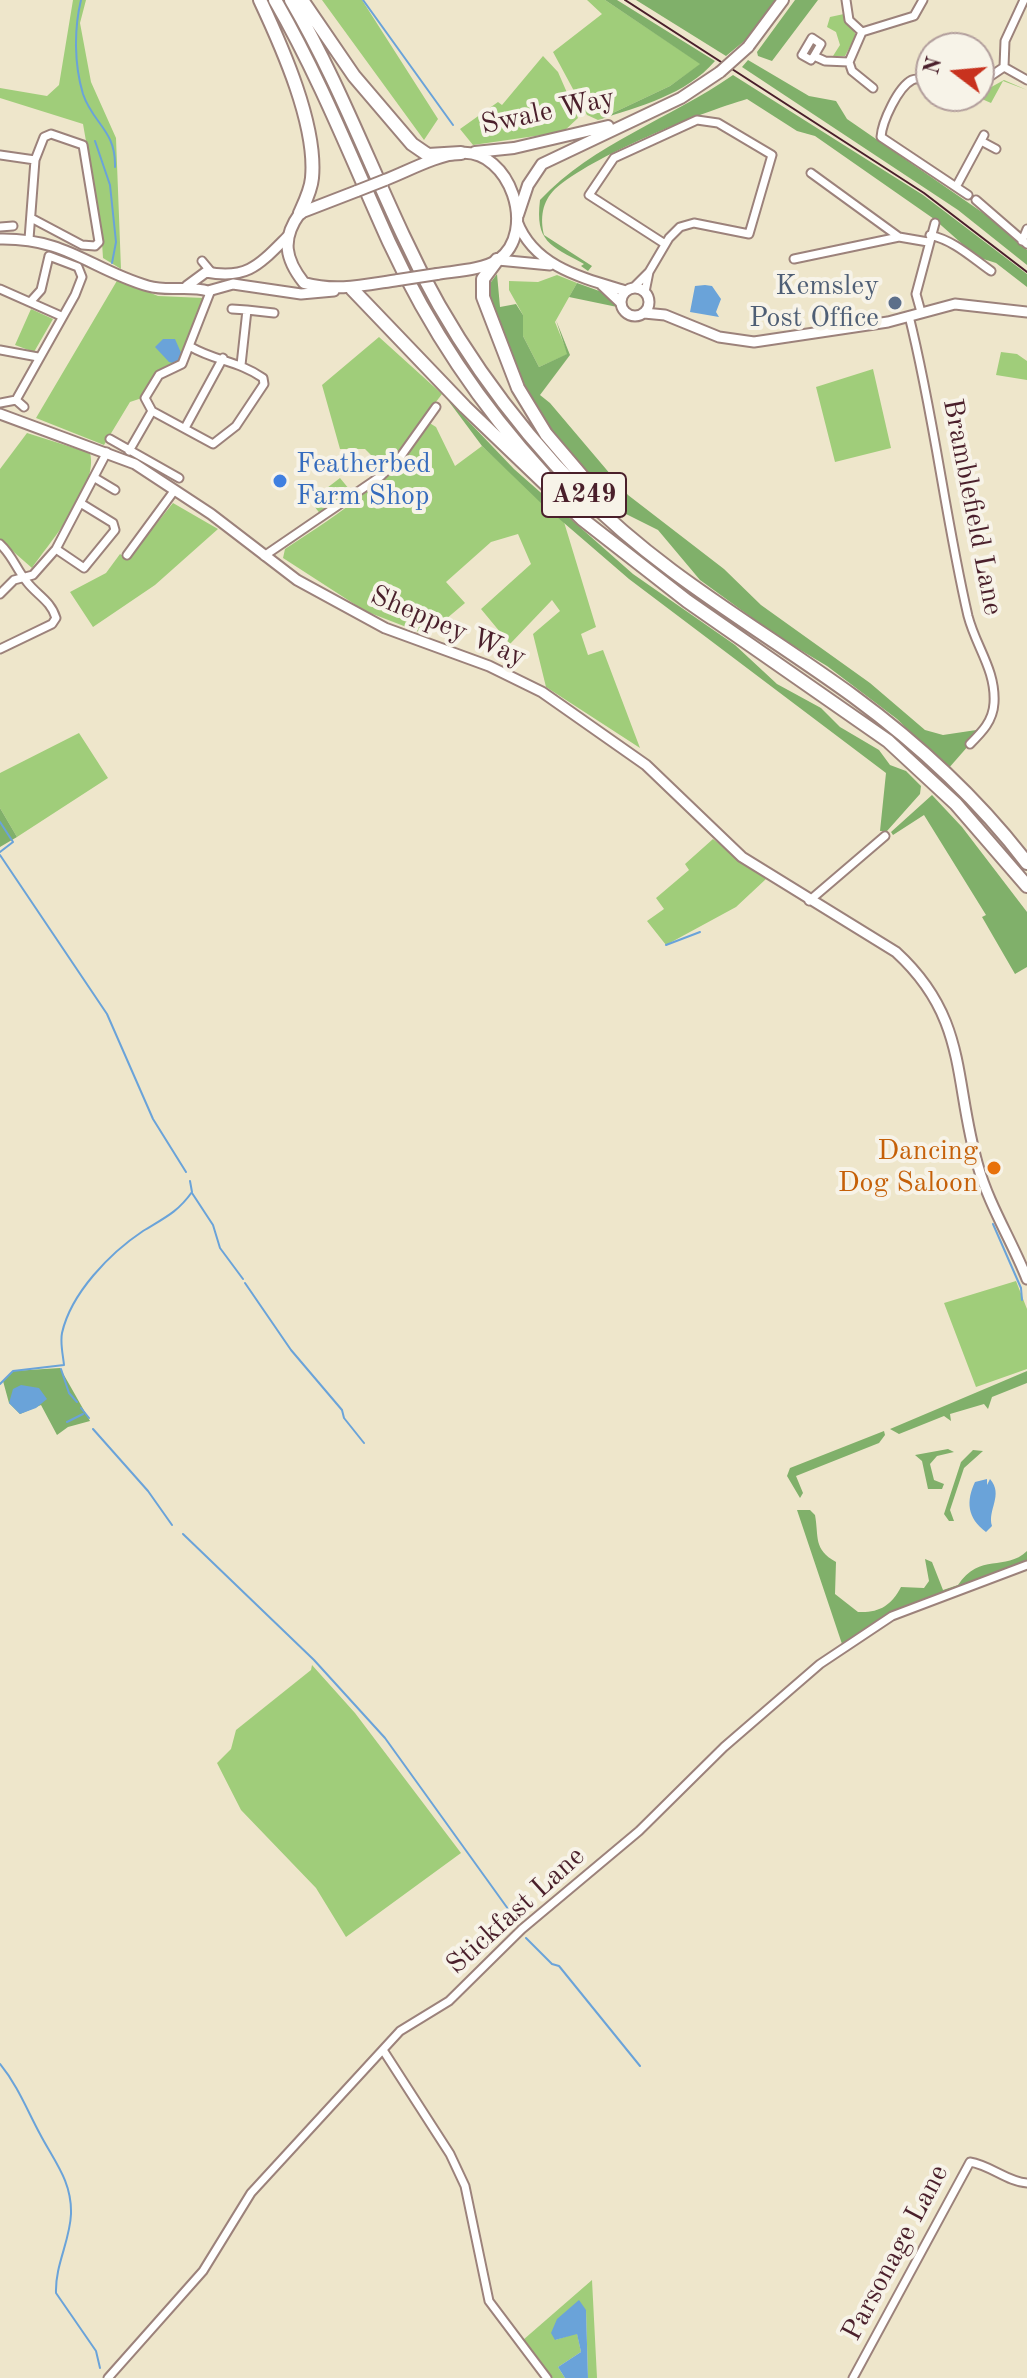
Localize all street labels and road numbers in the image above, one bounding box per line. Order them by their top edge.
street label: Swale Way [478,81,618,143]
street label: Bramblefield Lane [935,396,1009,618]
road number: A249 [542,473,626,517]
street label: Sheppey Way [365,579,531,675]
street label: Stickfast Lane [440,1840,592,1982]
street label: Parsonage Lane [836,2159,956,2347]

